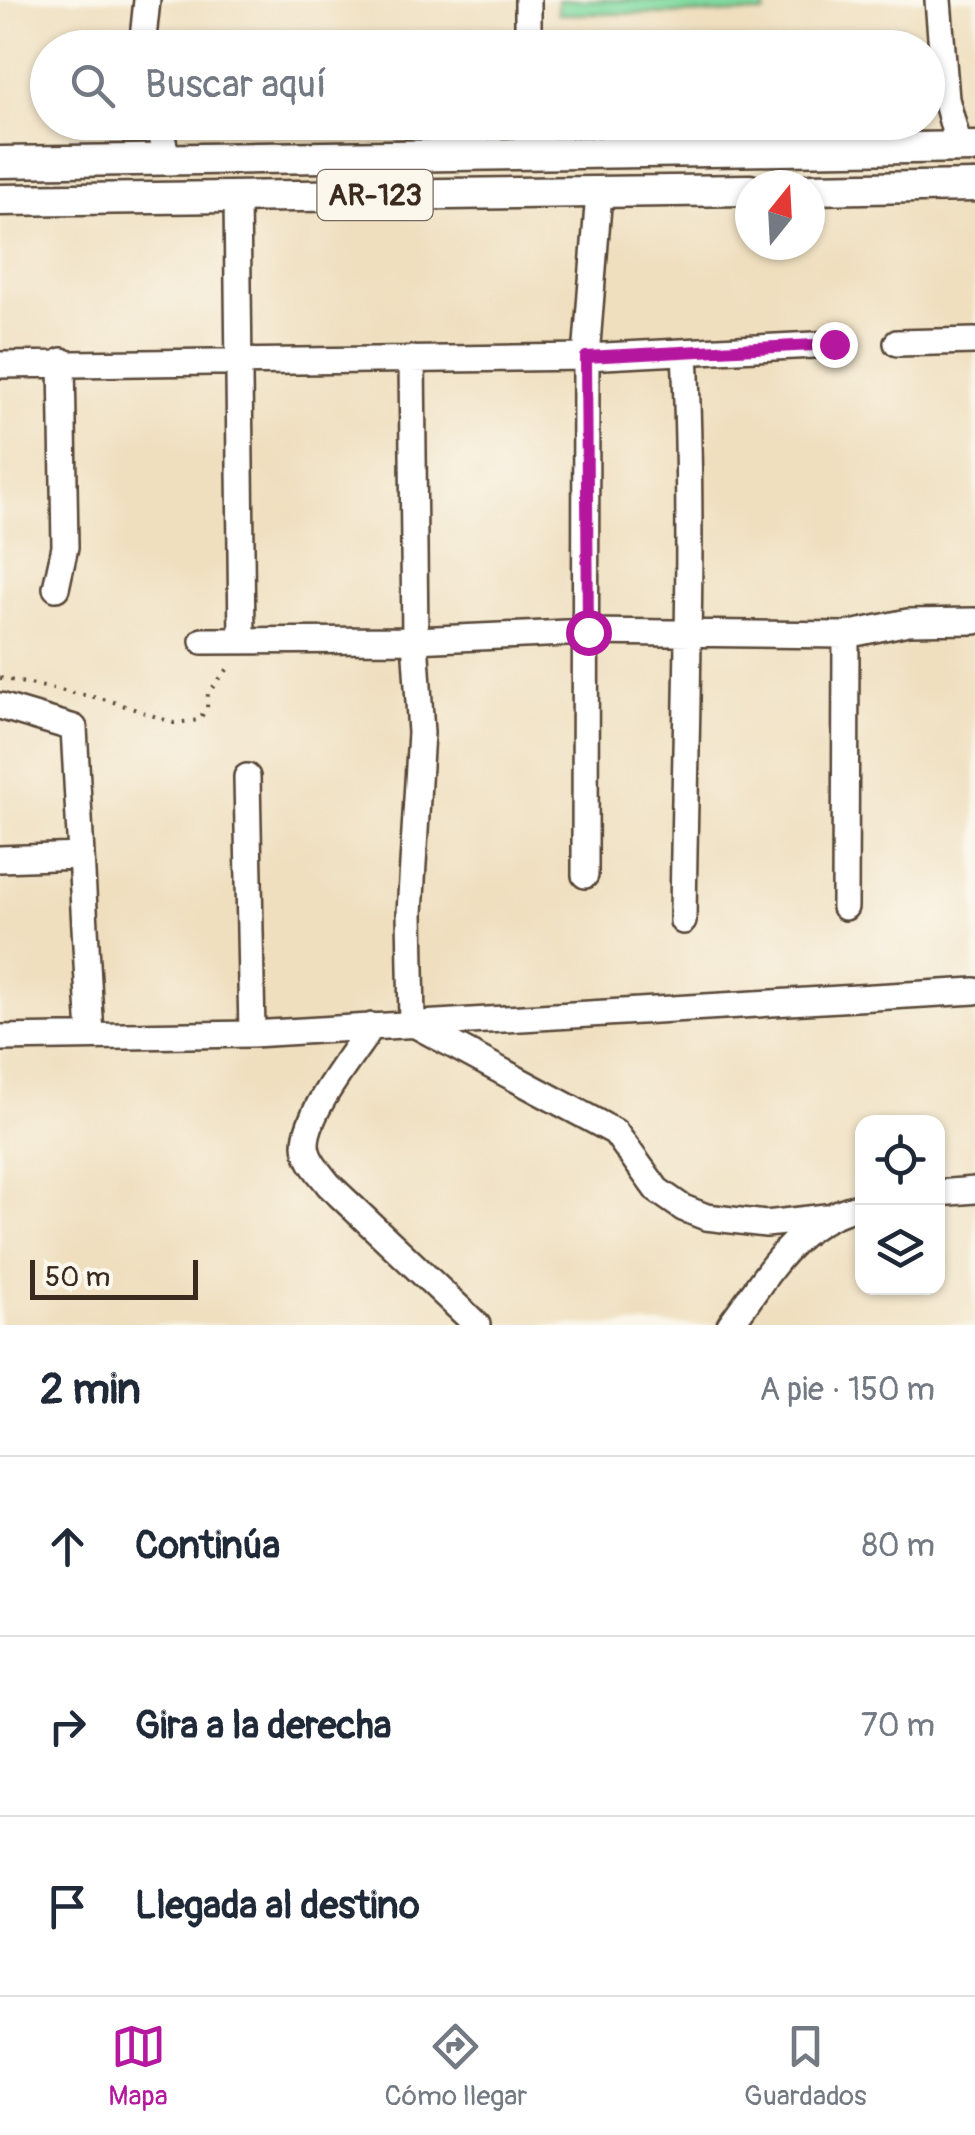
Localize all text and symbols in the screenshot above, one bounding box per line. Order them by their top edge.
search box [30,30,945,140]
icon: search [65,58,120,113]
text: Buscar aquí [145,61,327,109]
road number: AR-123 [318,170,432,220]
north arrow [735,170,825,260]
route end [812,322,858,368]
route start [566,610,612,656]
map controls [855,1115,945,1295]
button: locate [855,1115,945,1205]
button: layers [855,1205,945,1295]
scale bar [30,1255,198,1300]
text: 50 m [45,1260,110,1295]
text: 2 min [40,1364,141,1416]
text: A pie · 150 m [759,1370,935,1410]
icon: ahead [40,1519,95,1574]
text: Continúa [135,1522,280,1570]
text: 80 m [862,1526,935,1566]
icon: right [40,1699,95,1754]
text: Gira a la derecha [135,1702,391,1750]
text: 70 m [861,1706,935,1746]
icon: arrive [40,1879,95,1934]
text: Llegada al destino [135,1882,420,1930]
tab: Mapa [108,2019,168,2114]
tab: Cómo llegar [385,2019,527,2114]
tab: Guardados [744,2019,867,2114]

